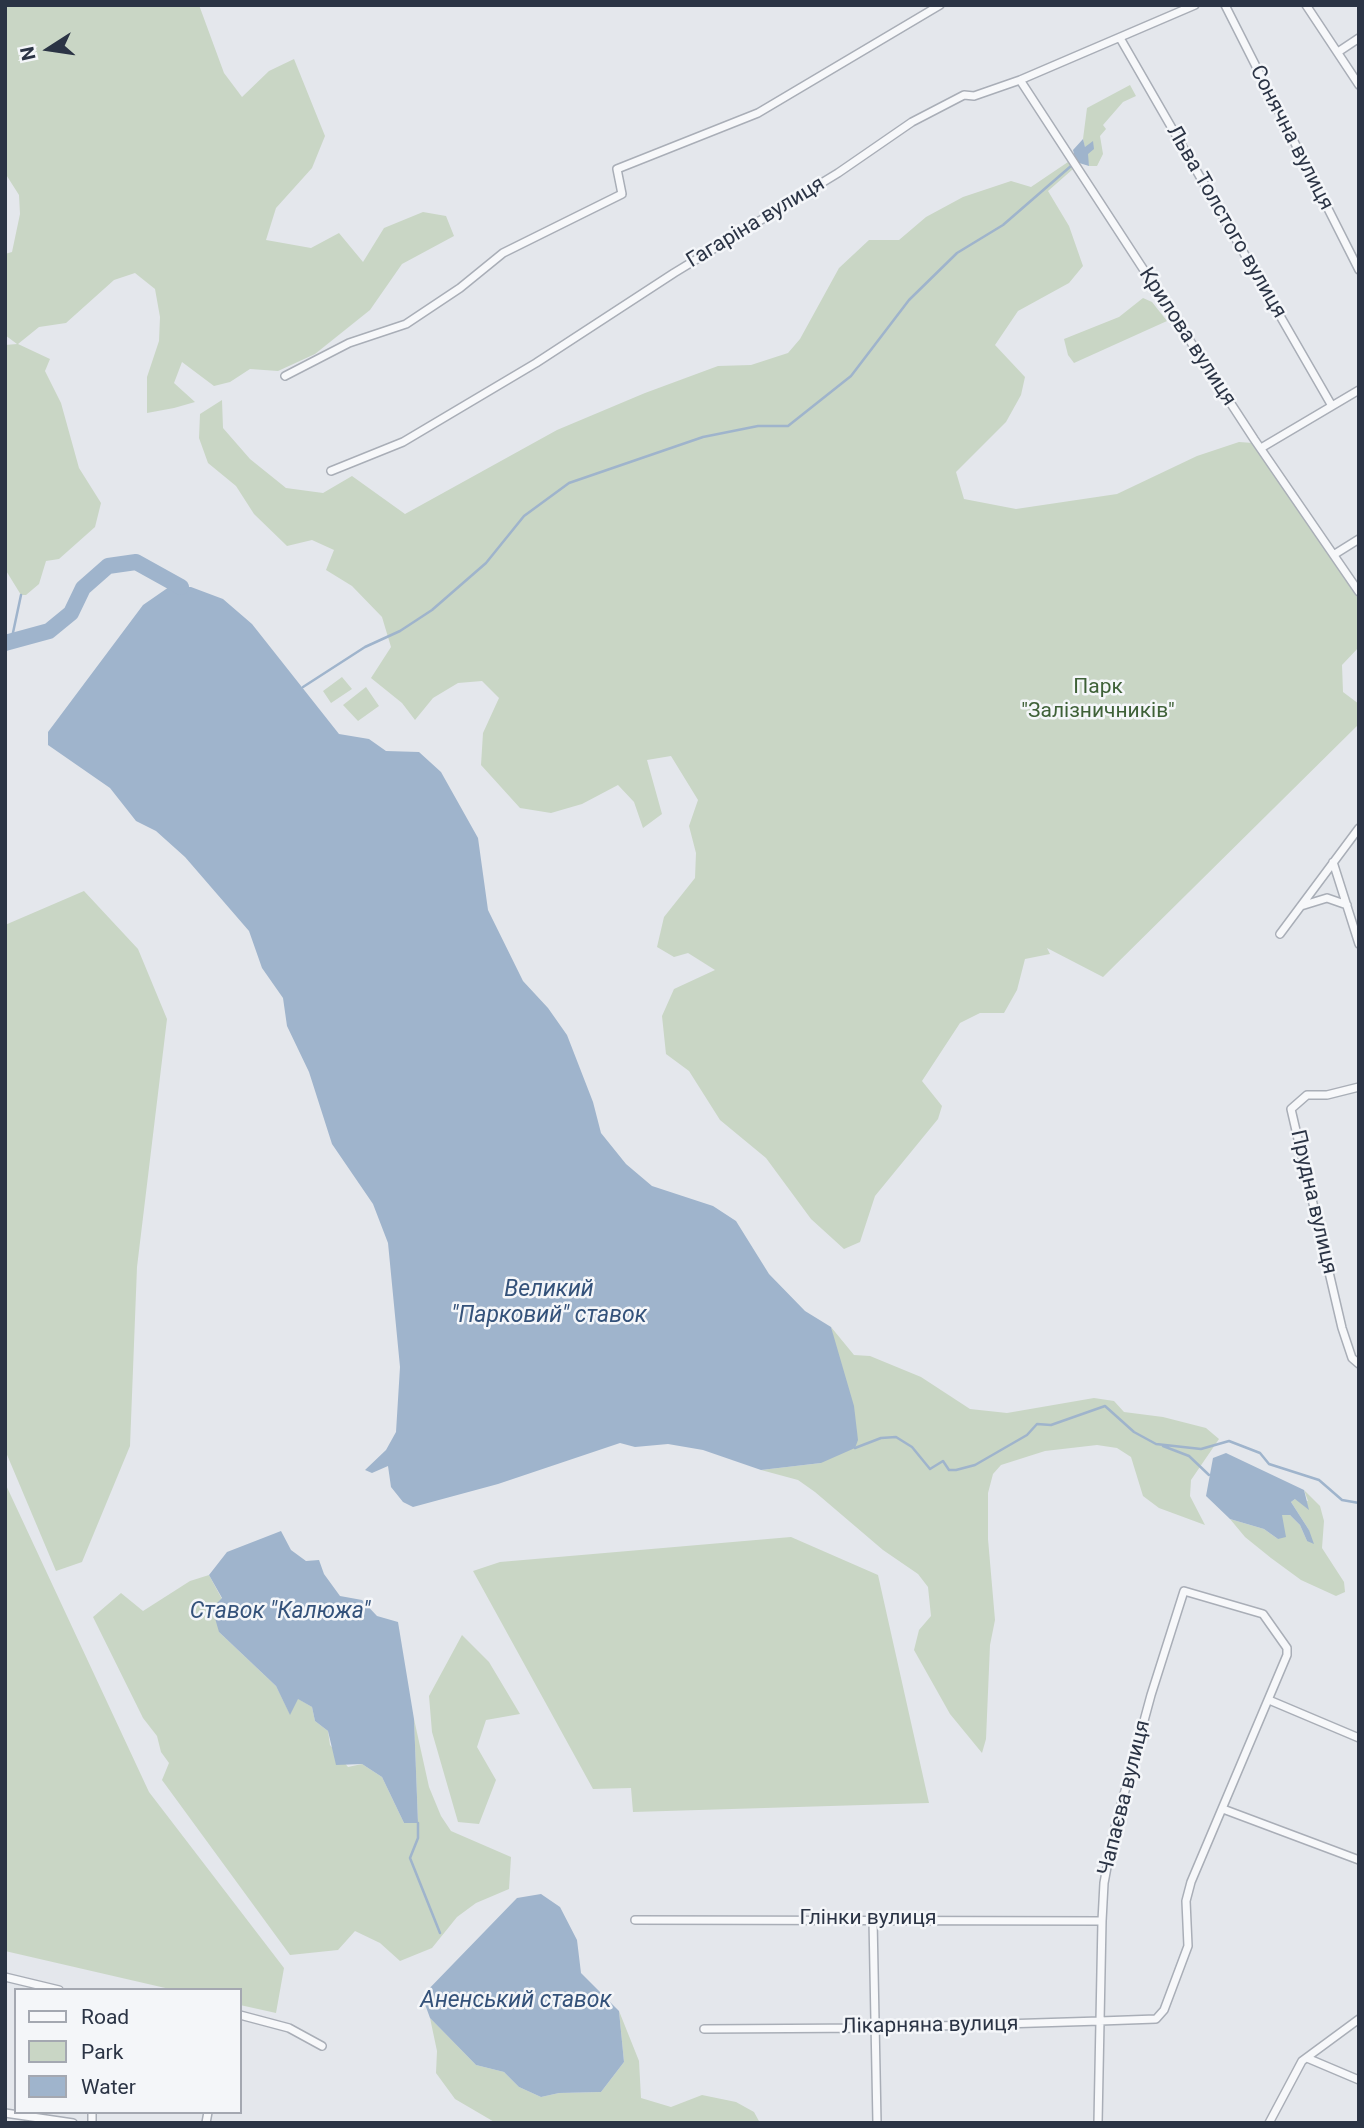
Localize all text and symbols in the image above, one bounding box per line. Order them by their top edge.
north arrow [14,14,84,84]
text: N [15,45,41,62]
street label: Сонячна вулиця [1244,61,1338,215]
street label: Льва Толстого вулиця [1160,121,1292,323]
street label: Гагаріна вулиця [682,172,830,274]
street label: Крилова вулиця [1133,263,1241,411]
park label: Парк "Залізничників" [1021,675,1175,725]
street label: Прудна вулиця [1284,1127,1342,1277]
water label: Великий "Парковий" ставок [451,1276,647,1330]
water label: Ставок "Калюжа" [190,1598,370,1626]
street label: Чапаєва вулиця [1094,1718,1156,1878]
street label: Глінки вулиця [799,1906,937,1932]
water label: Аненський ставок [420,1987,612,2015]
legend [14,1988,242,2114]
text: Road [81,2005,129,2029]
street label: Лікарняна вулиця [841,2012,1019,2040]
text: Park [81,2040,123,2064]
text: Water [81,2075,136,2099]

